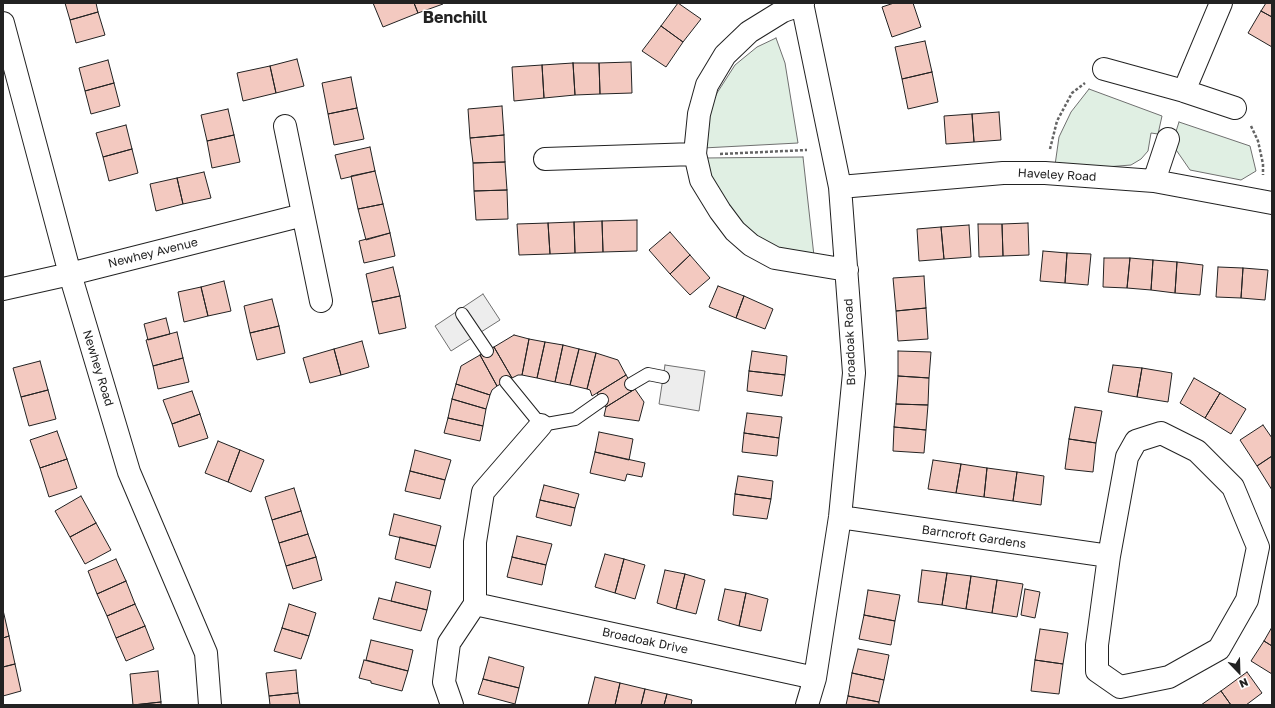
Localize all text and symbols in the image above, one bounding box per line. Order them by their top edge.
district label: Benchill [423,8,487,28]
street label: Haveley Road [1017,166,1097,184]
street label: Newhey Avenue [107,235,199,271]
street label: Broadoak Road [841,298,859,386]
street label: Newhey Road [80,328,116,408]
street label: Barncroft Gardens [921,523,1027,551]
street label: Broadoak Drive [601,625,689,657]
north arrow [1219,652,1259,692]
text: N [1237,676,1250,691]

